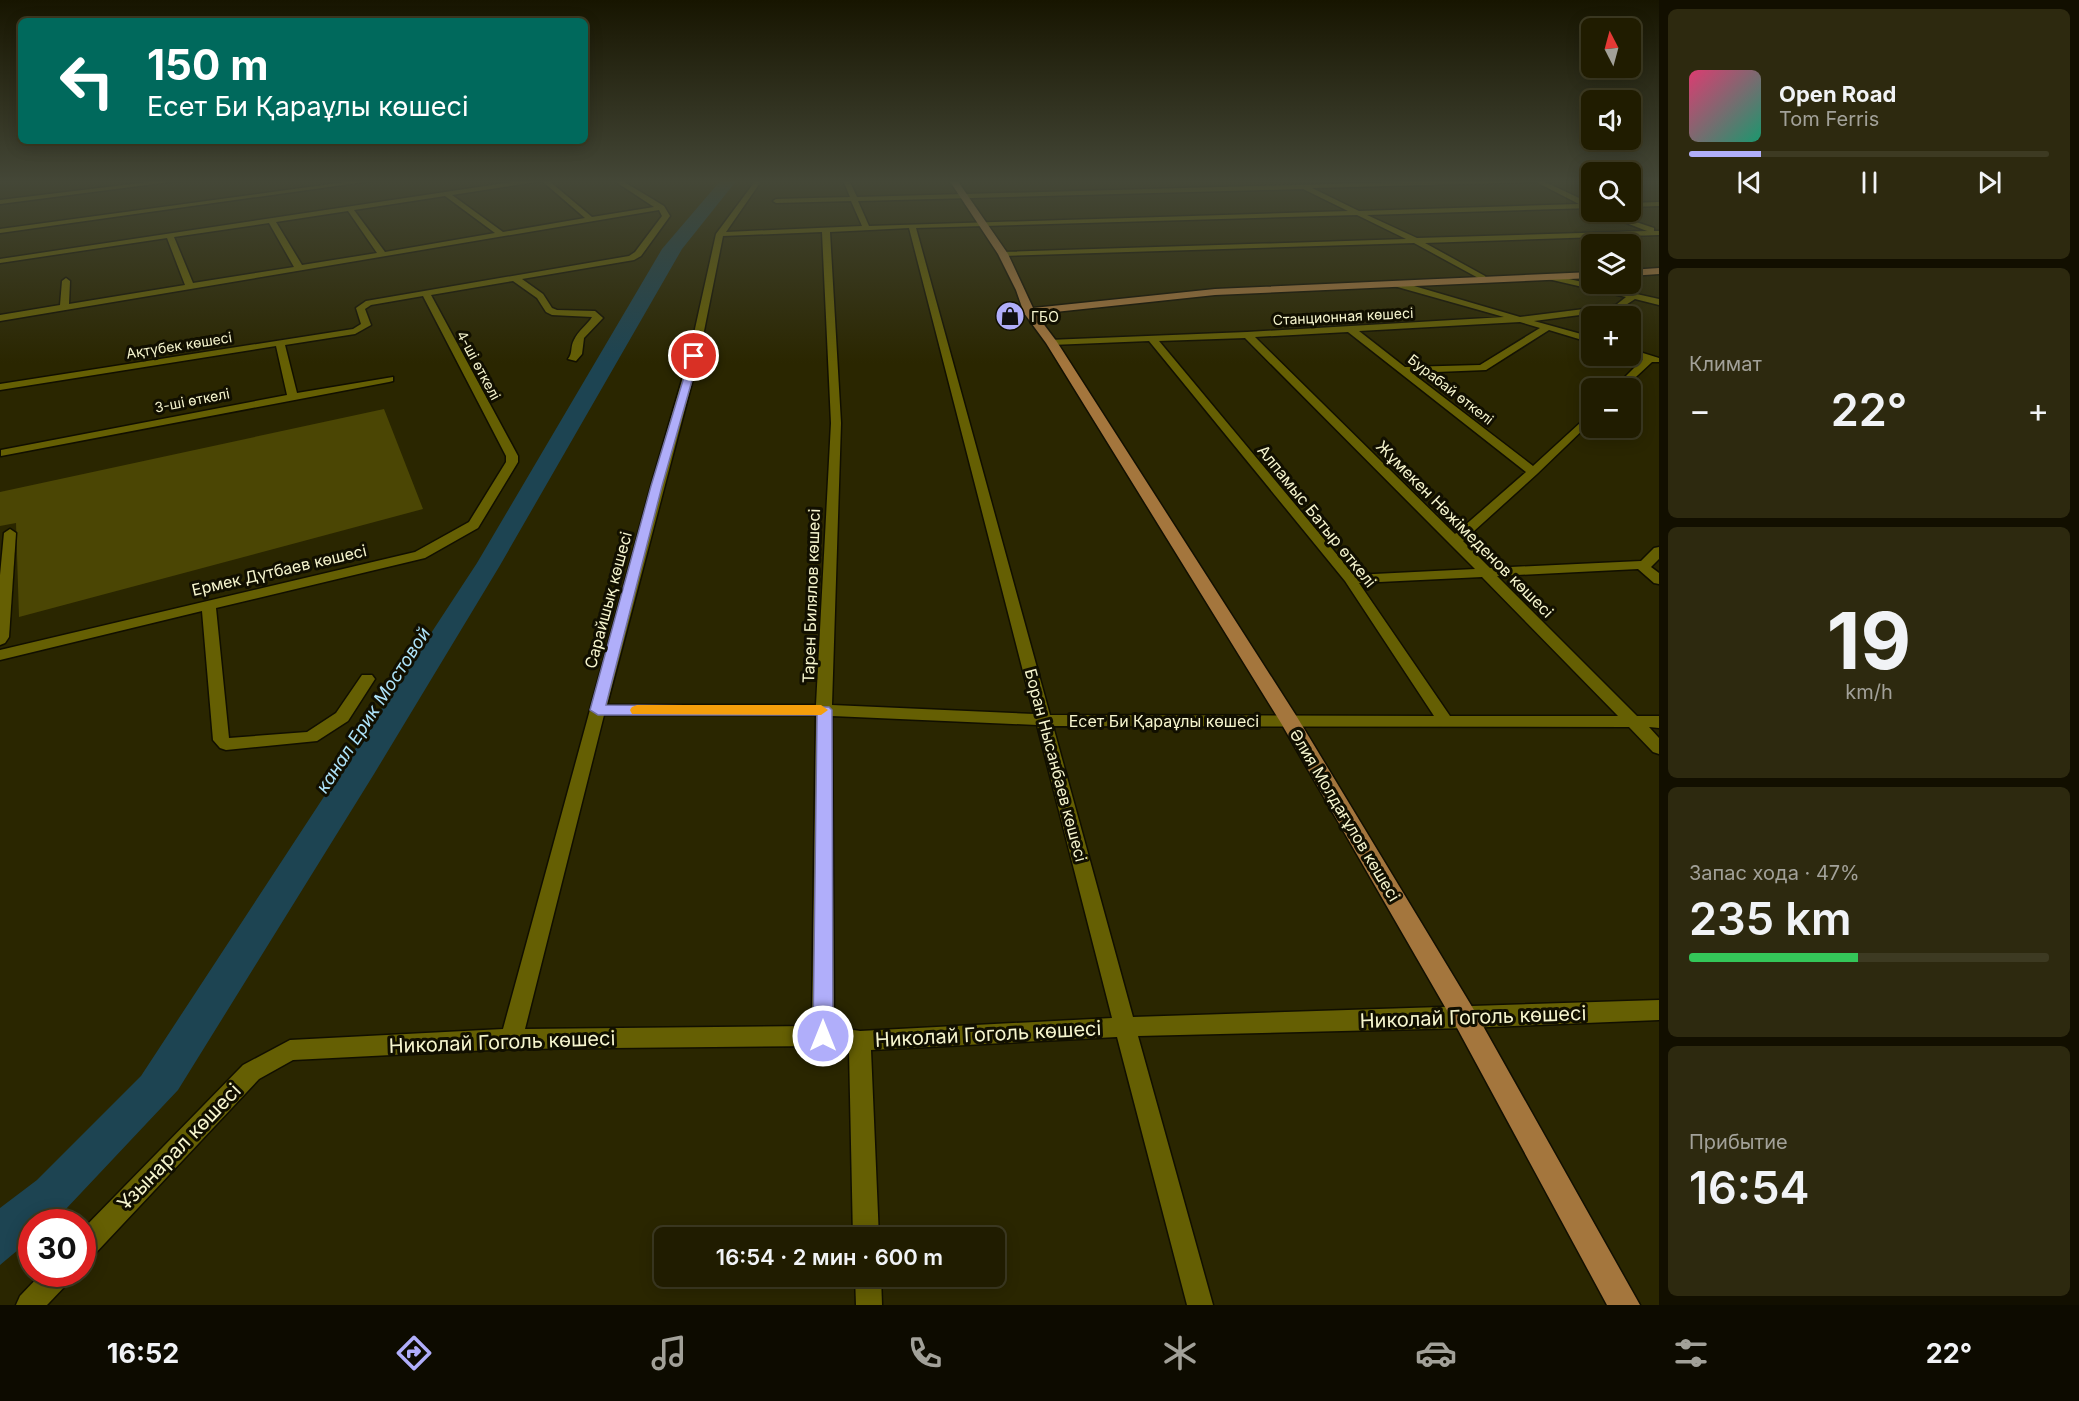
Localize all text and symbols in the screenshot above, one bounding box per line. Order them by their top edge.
north arrow [1581,18,1641,78]
map controls [1581,18,1641,438]
text: 150 m [147,39,269,90]
icon: left [48,42,126,120]
text: Open Road [1779,81,1896,107]
text: Есет Би Қараұлы көшесі [147,90,468,123]
button: sound [1581,90,1641,150]
text: Tom Ferris [1779,107,1879,131]
button: search [1581,162,1641,222]
icon: previous [1733,166,1766,199]
icon: pause [1853,166,1886,199]
icon: next [1973,166,2006,199]
button: layers [1581,234,1641,294]
shop icon: ГБО [994,300,1026,332]
street label: Станционная көшесі [1272,304,1414,328]
button: + [1581,306,1641,366]
place label: ГБО [1031,308,1059,325]
street label: 4-шi өткелi [454,327,504,403]
street label: Ақтүбек көшесi [125,328,233,362]
pin [668,330,719,381]
icon: arrive [677,339,710,372]
street label: Бурабай өткелі [1405,350,1497,428]
text: Климат [1689,352,1762,376]
button: − [1581,378,1641,438]
text: 22° [1831,382,1907,437]
street label: 3-шi өткелi [153,384,231,416]
text: − [1689,390,1711,430]
text: + [2027,390,2049,430]
street label: Жұмекен Нәжімеденов көшесі [1372,436,1558,622]
street label: Алпамыс Батыр өткелі [1253,441,1381,591]
street label: Тарен Билялов көшесі [798,508,824,684]
street label: Сарайшық көшесі [580,529,636,671]
street label: Ермек Дүтбаев көшесi [190,540,368,600]
text: 19 [1827,593,1911,688]
water label: канал Ерик Мостовой [312,623,435,797]
street label: Боран Нысанбаев көшесі [1021,666,1091,864]
text: km/h [1845,680,1893,704]
street label: Есет Би Қараұлы көшесі [1069,711,1259,731]
street label: Әлия Молдағұлов көшесі [1286,725,1404,905]
text: Запас хода · 47% [1689,861,1860,885]
text: 235 km [1689,891,1851,946]
street label: Николай Гоголь көшесі [1359,1001,1587,1033]
position arrow [791,1004,855,1068]
street label: Николай Гоголь көшесі [874,1016,1102,1052]
street label: Николай Гоголь көшесі [388,1026,616,1058]
street label: Ұзынарал көшесі [112,1079,246,1215]
text: Прибытие [1689,1130,1788,1154]
text: 16:54 [1689,1160,1809,1215]
speed limit sign: 30 [18,1209,96,1287]
text: 16:54 · 2 мин · 600 m [716,1244,943,1270]
icon: directions [393,1332,435,1374]
icon: music [648,1332,690,1374]
icon: phone [904,1332,946,1374]
icon: climate [1159,1332,1201,1374]
icon: car [1415,1332,1457,1374]
icon: filters [1670,1332,1712,1374]
text: 16:52 [107,1337,179,1370]
text: 22° [1926,1337,1972,1370]

